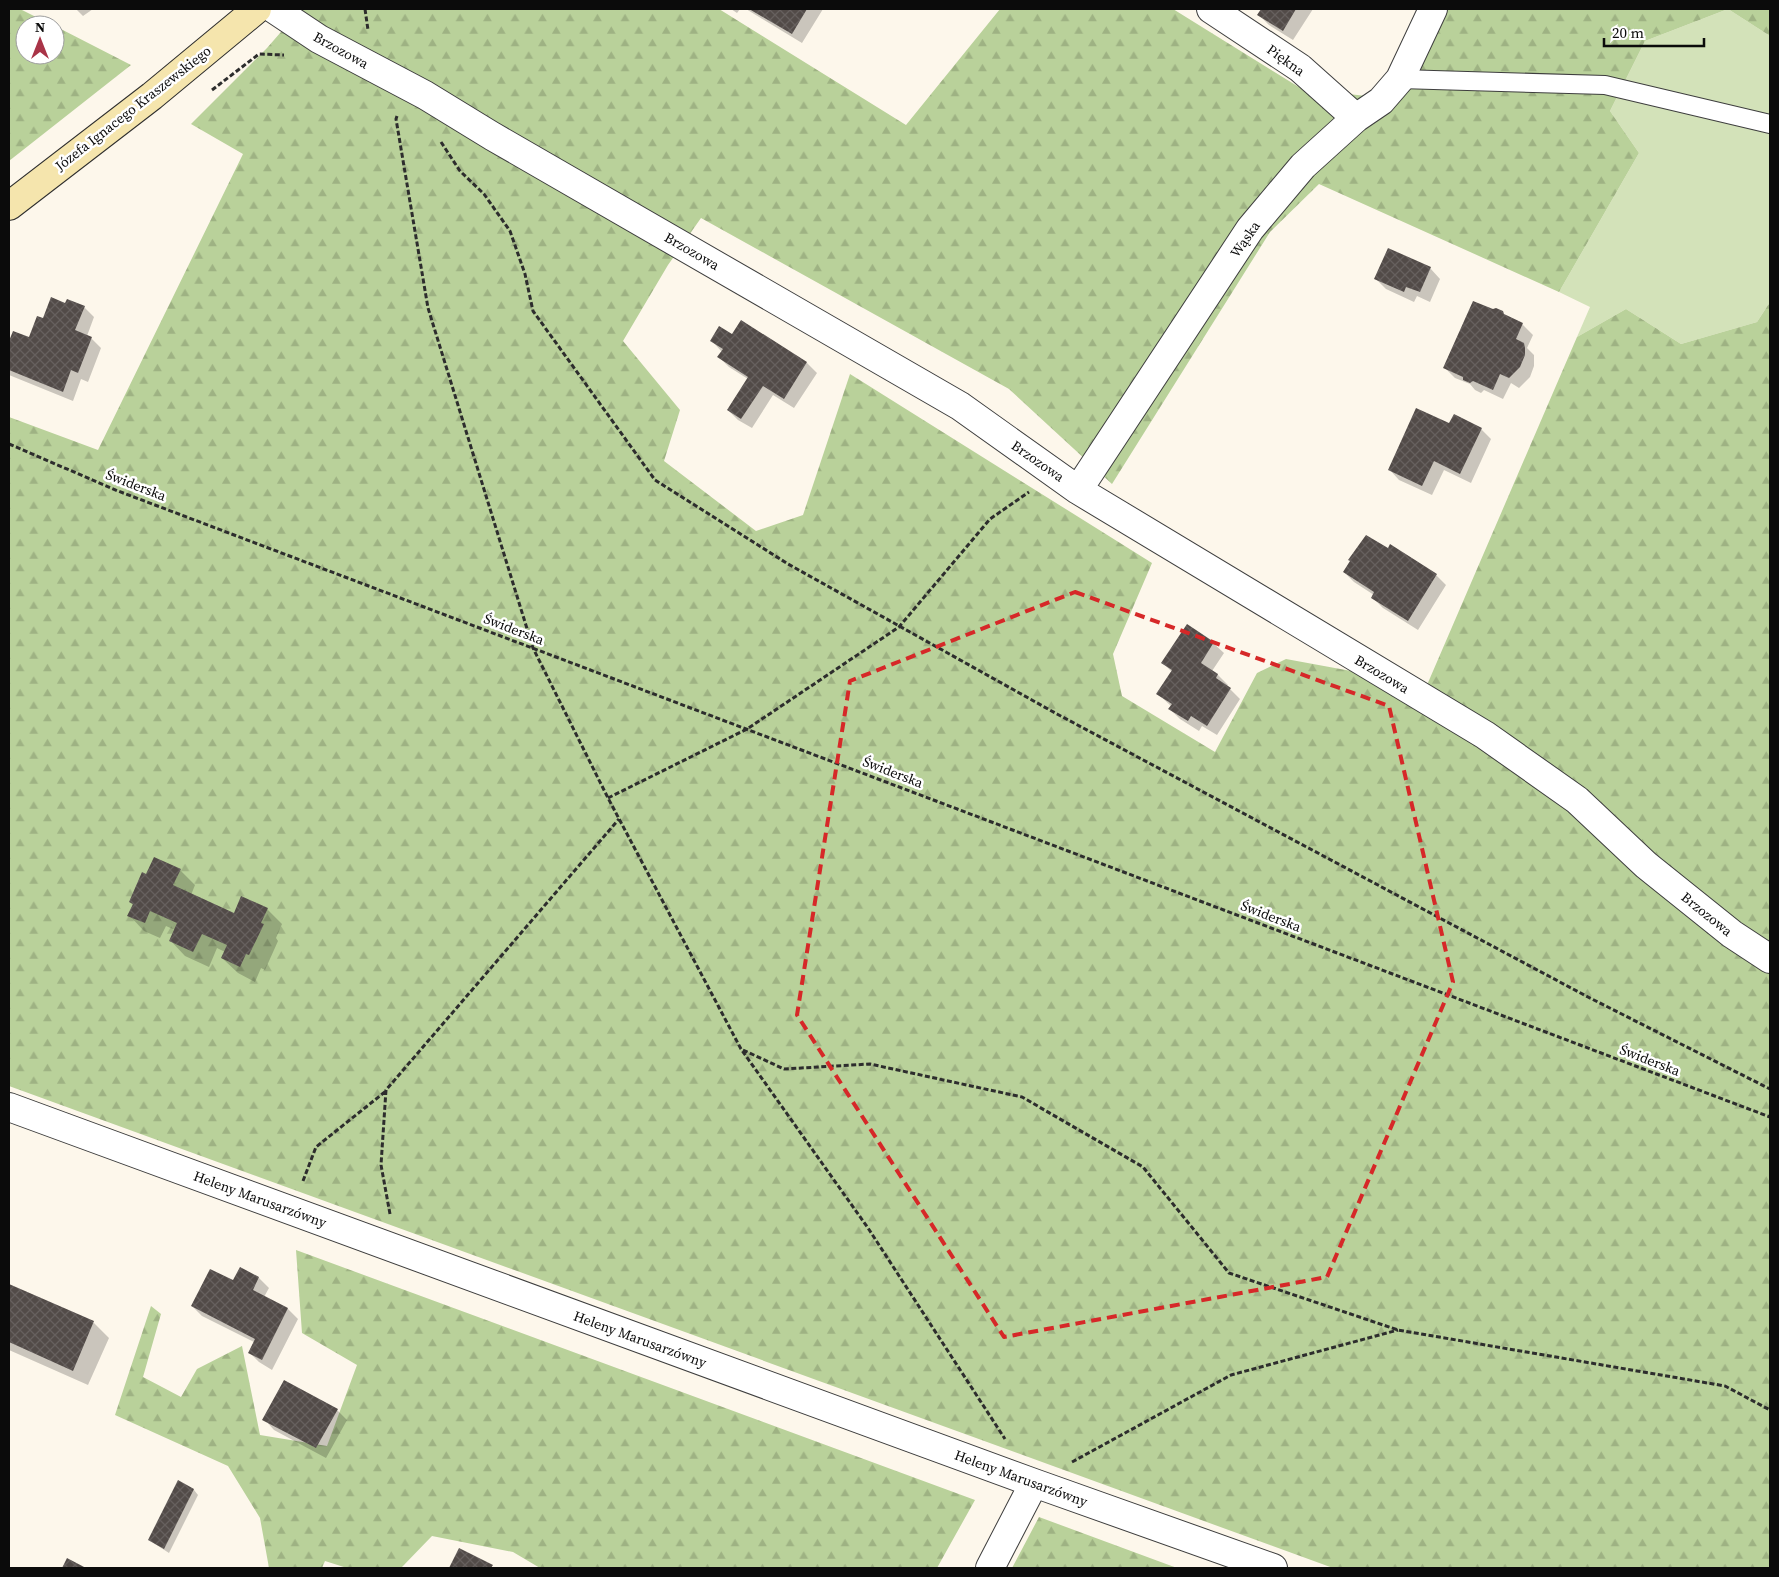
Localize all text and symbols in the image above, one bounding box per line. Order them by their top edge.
north arrow [15,15,65,65]
scale bar [1604,15,1704,47]
text: N [35,17,45,37]
text: 20 m [1612,22,1644,43]
street label: Brzozowa [310,27,373,74]
street label: Piękna [1263,39,1310,81]
street label: Józefa Ignacego Kraszewskiego [50,40,215,176]
street label: Wąska [1225,216,1265,261]
street label: Brzozowa [661,227,724,275]
street label: Brzozowa [1007,435,1069,487]
street label: Świderska [103,464,170,506]
street label: Świderska [481,608,548,650]
street label: Brzozowa [1351,650,1414,699]
street label: Świderska [860,751,927,793]
street label: Brzozowa [1677,887,1737,941]
street label: Świderska [1238,895,1305,937]
street label: Świderska [1617,1039,1684,1081]
street label: Heleny Marusarzówny [191,1166,330,1233]
street label: Heleny Marusarzówny [571,1306,710,1373]
street label: Heleny Marusarzówny [952,1445,1091,1512]

